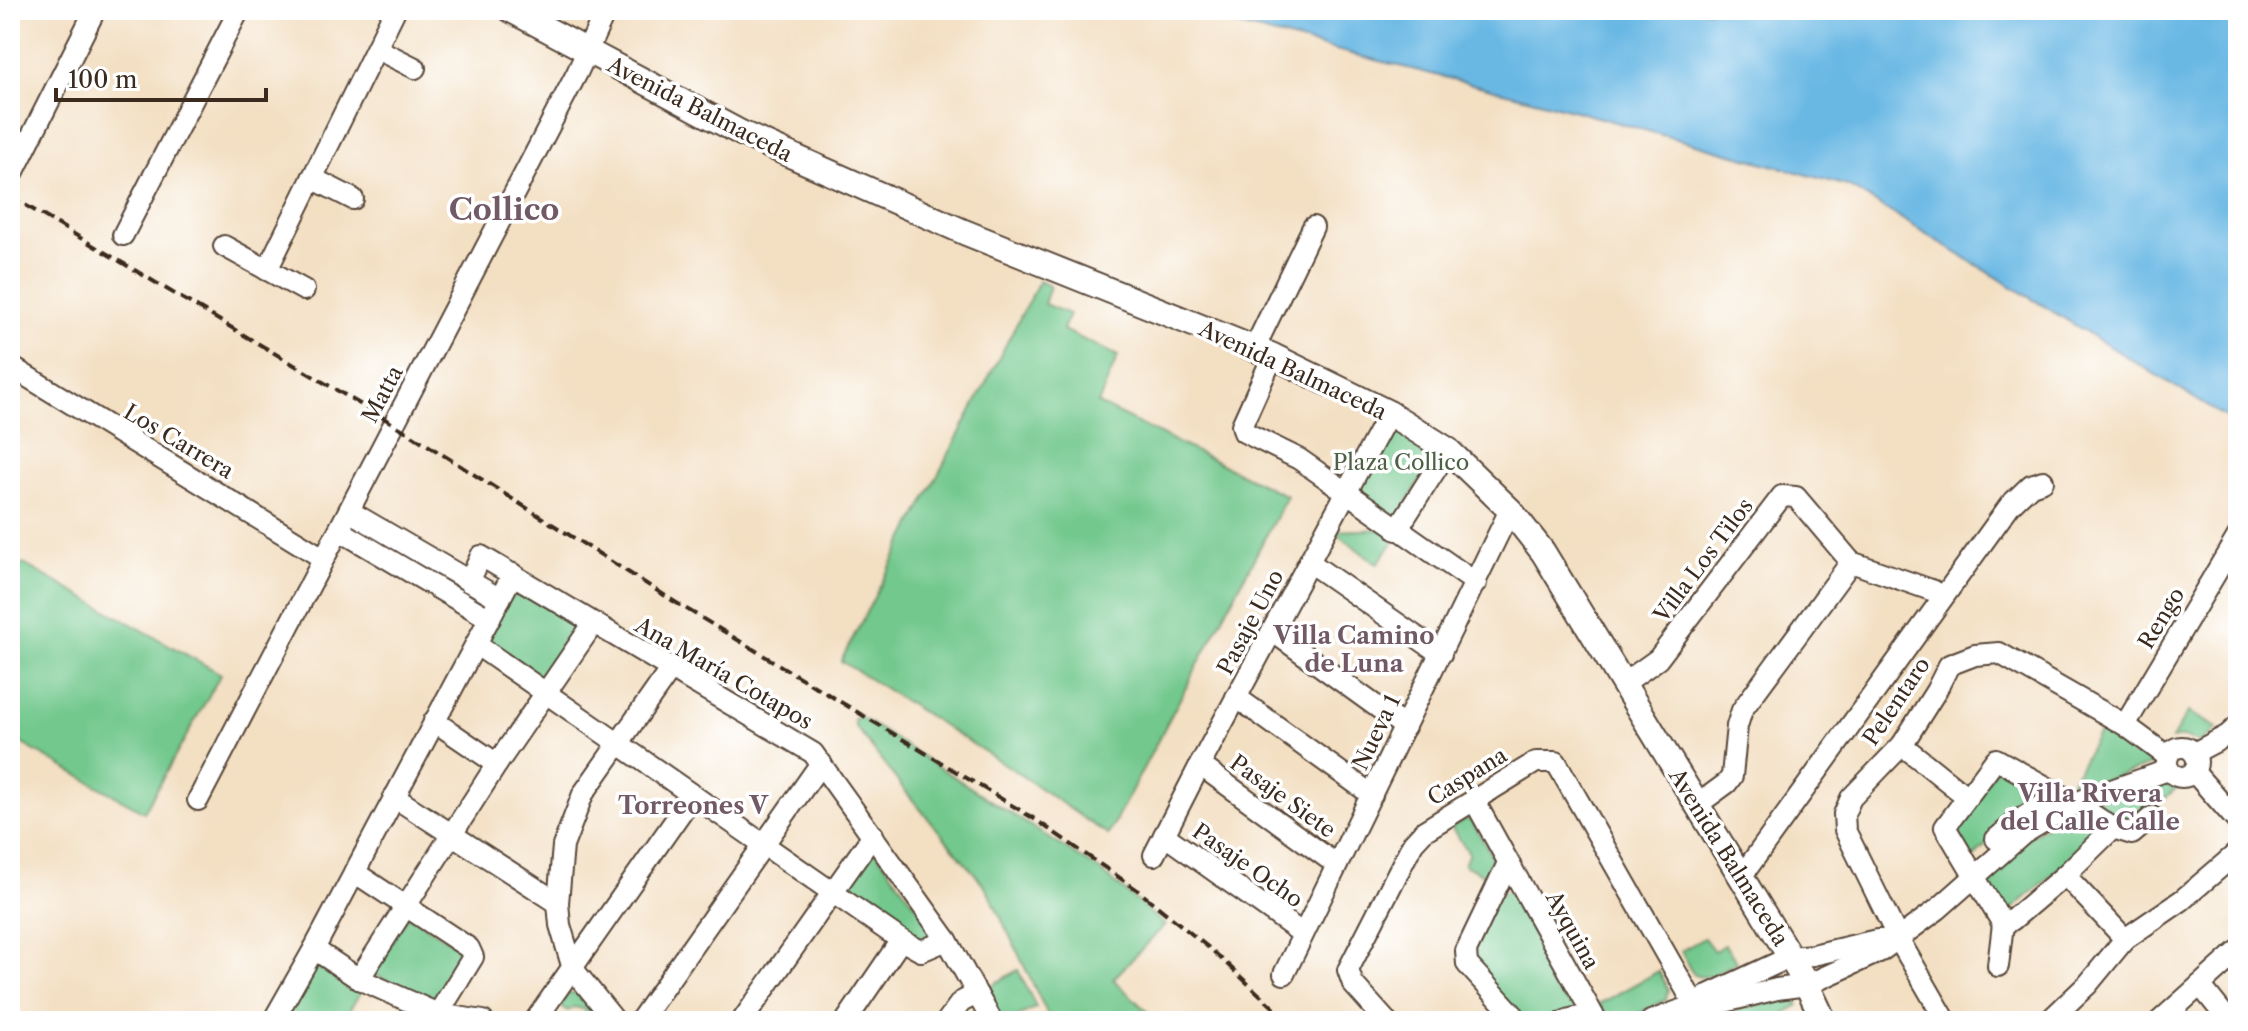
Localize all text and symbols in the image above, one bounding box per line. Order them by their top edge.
street label: Avenida Balmaceda [602,51,797,168]
scale bar [56,52,266,102]
text: 100 m [68,65,137,94]
district label: Collico [449,191,559,228]
street label: Avenida Balmaceda [1194,315,1391,426]
street label: Matta [356,361,409,427]
street label: Los Carrera [119,398,239,485]
park label: Plaza Collico [1333,449,1469,476]
street label: Villa Los Tilos [1647,493,1759,628]
street label: Pasaje Uno [1212,565,1289,679]
street label: Rengo [2133,583,2190,654]
street label: Ana María Cotapos [629,611,817,735]
district label: Villa Camino de Luna [1273,621,1434,678]
street label: Pelentaro [1857,652,1936,751]
street label: Nueva 1 [1347,690,1406,774]
street label: Caspana [1422,741,1512,811]
street label: Pasaje Siete [1225,749,1341,844]
street label: Avenida Balmaceda [1663,763,1794,951]
district label: Villa Rivera del Calle Calle [2000,779,2180,836]
district label: Torreones V [618,791,769,820]
street label: Pasaje Ocho [1187,817,1308,913]
street label: Ayquina [1540,885,1605,975]

